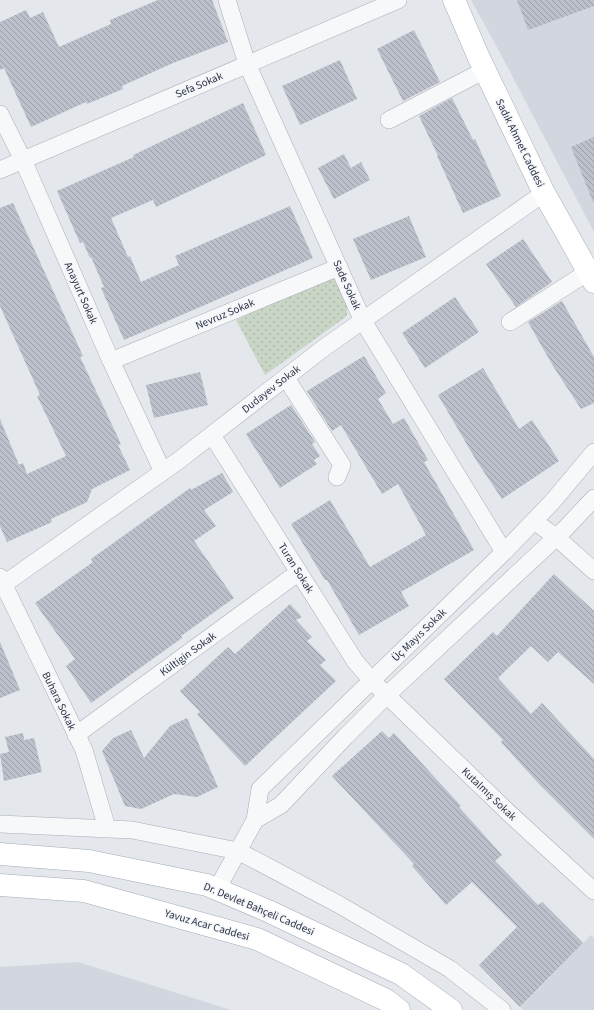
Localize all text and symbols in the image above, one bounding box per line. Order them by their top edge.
street label: Sefa Sokak [173,68,226,102]
street label: Sadık Ahmet Caddesi [492,96,548,190]
street label: Sade Sokak [329,258,365,313]
street label: Anayurt Sokak [61,260,102,327]
street label: Nevruz Sokak [193,295,257,333]
street label: Dudayev Sokak [239,361,304,417]
street label: Turan Sokak [275,540,318,597]
street label: Üç Mayıs Sokak [388,605,450,665]
street label: Kültigin Sokak [157,628,220,679]
street label: Buhara Sokak [38,669,80,733]
street label: Kutalmış Sokak [458,764,520,824]
street label: Dr. Devlet Bahçeli Caddesi [201,879,317,939]
street label: Yavuz Acar Caddesi [162,905,251,944]

